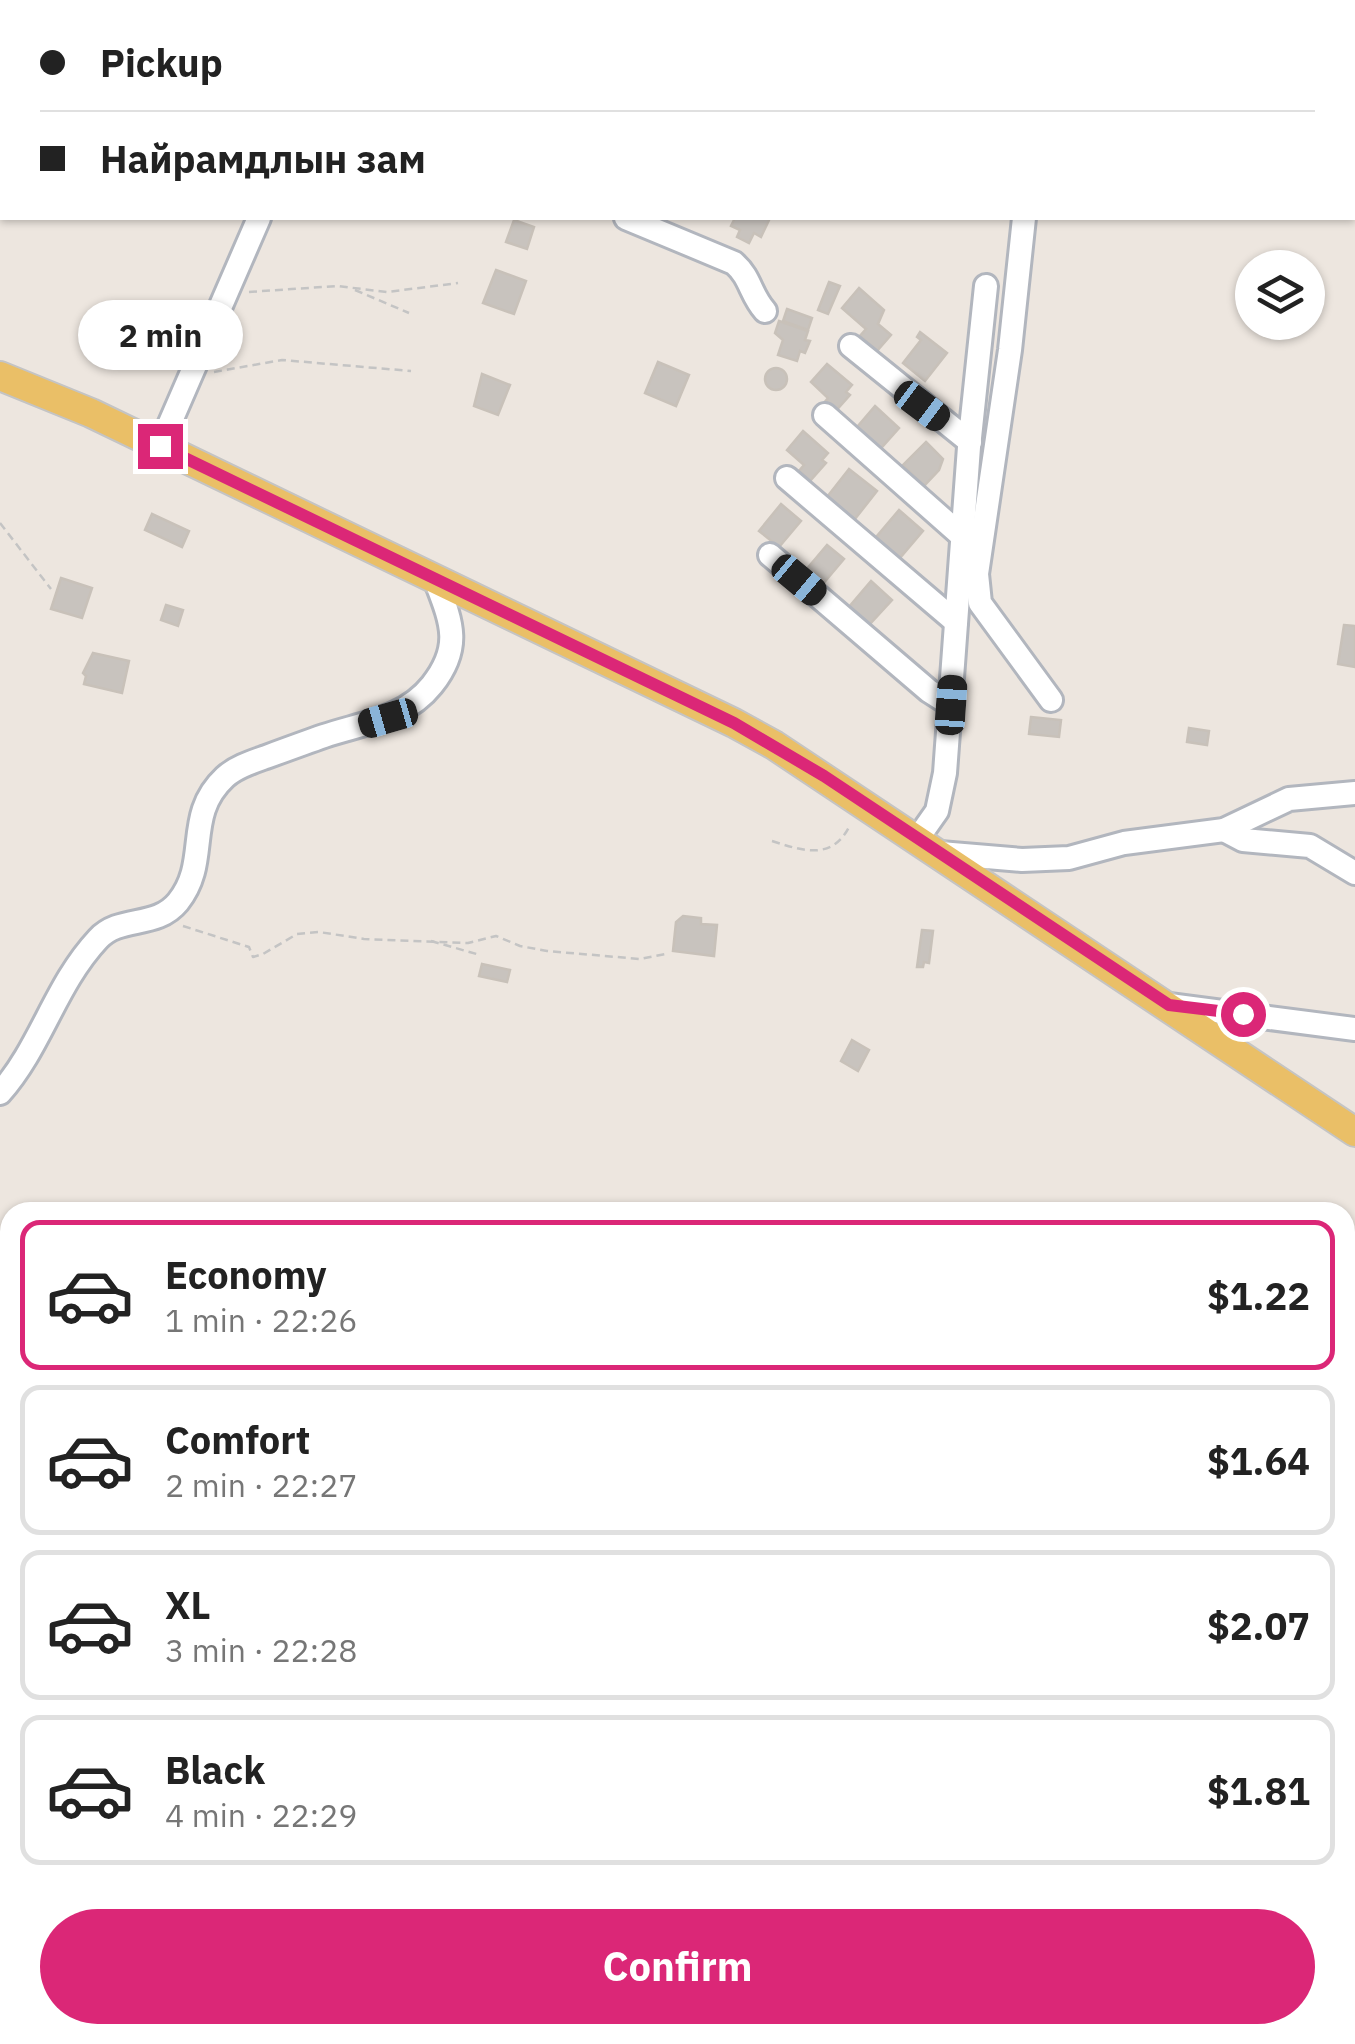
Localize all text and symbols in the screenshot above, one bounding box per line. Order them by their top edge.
text: Pickup [100,38,223,87]
text: Найрамдлын зам [100,134,426,183]
map controls [1235,250,1325,340]
button: layers [1235,250,1325,340]
callout: 2 min [78,301,242,371]
text: 2 min [119,314,202,356]
car [889,376,955,436]
route end [138,424,183,469]
car [766,549,832,611]
car [934,674,968,736]
car [355,695,421,741]
route start [1221,992,1266,1037]
icon: car [45,1250,135,1340]
text: Economy [165,1250,327,1299]
text: $1.22 [1207,1271,1310,1320]
text: 1 min · 22:26 [165,1299,358,1341]
icon: car [45,1415,135,1505]
text: Comfort [165,1415,310,1464]
text: $1.64 [1207,1436,1310,1485]
text: 2 min · 22:27 [165,1464,358,1506]
icon: car [45,1580,135,1670]
text: XL [165,1580,211,1629]
text: $2.07 [1207,1601,1310,1650]
text: 3 min · 22:28 [165,1629,358,1671]
icon: car [45,1745,135,1835]
text: Black [165,1745,265,1794]
text: $1.81 [1207,1766,1310,1815]
text: 4 min · 22:29 [165,1794,358,1836]
button: Confirm [40,1909,1315,2024]

